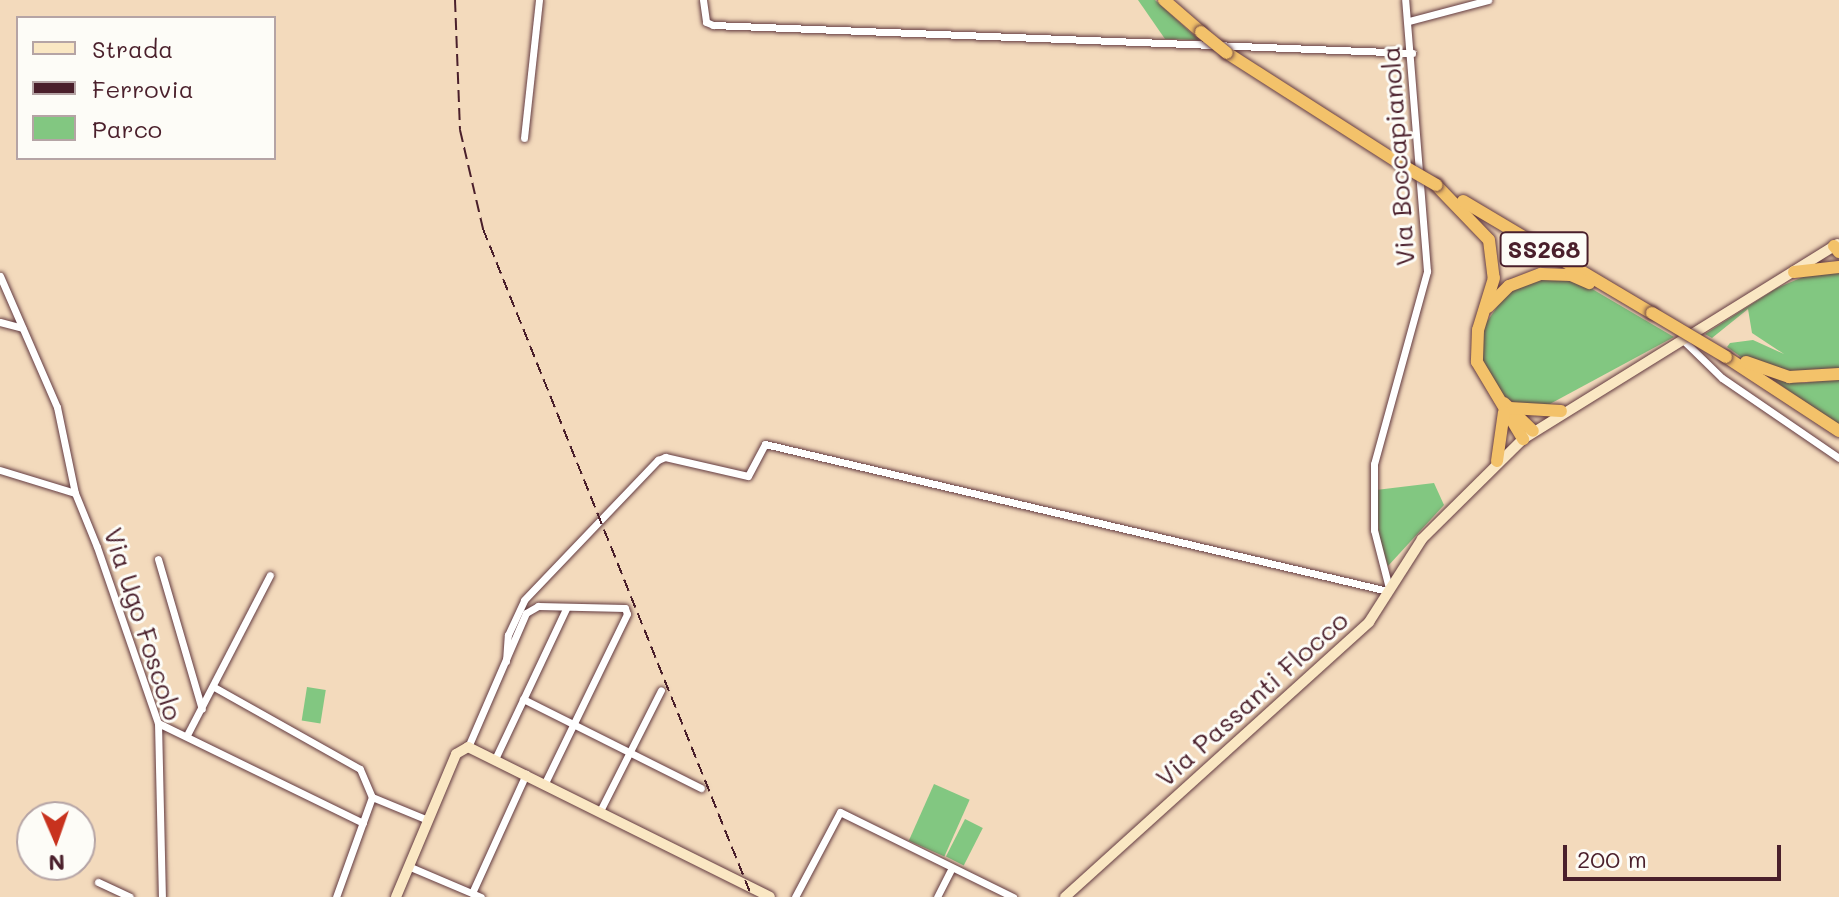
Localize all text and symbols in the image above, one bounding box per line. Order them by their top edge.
legend [16,16,276,160]
text: Strada [92,33,173,64]
street label: Via Boccapianola [1375,45,1421,267]
text: Ferrovia [92,73,194,104]
text: Parco [92,113,162,144]
road number: SS268 [1498,229,1590,269]
street label: Via Ugo Foscolo [97,524,189,724]
street label: Via Passanti Flocco [1150,605,1354,793]
north arrow [16,801,96,881]
scale bar [1567,829,1785,879]
text: 200 m [1577,843,1647,874]
text: N [48,849,66,878]

